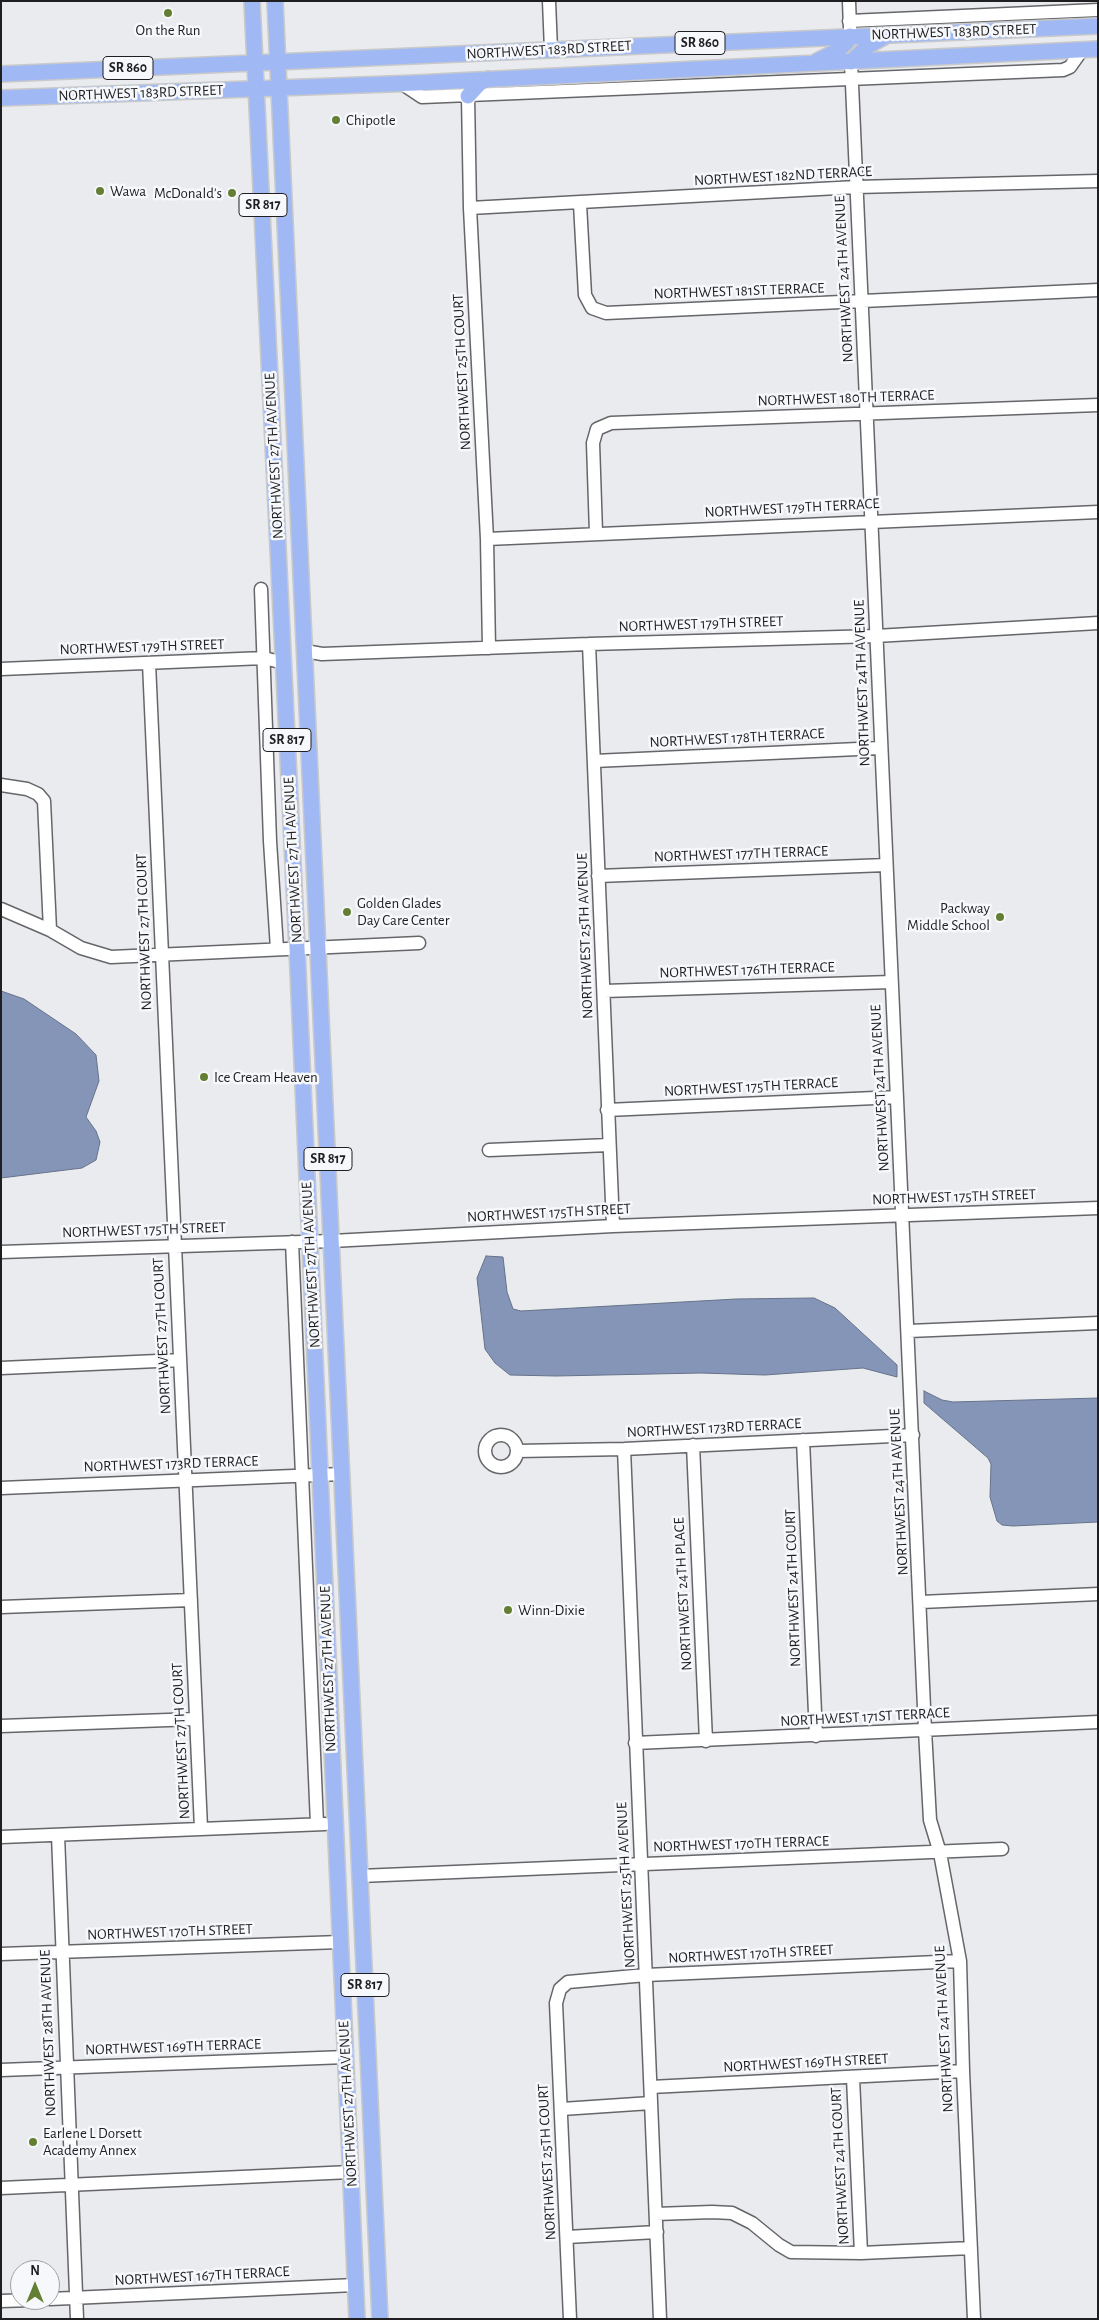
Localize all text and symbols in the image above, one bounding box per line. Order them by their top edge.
marker: On the Run [162,7,174,19]
street label: NORTHWEST 183RD STREET [871,20,1037,44]
place label: On the Run [136,21,200,39]
road number: SR 860 [675,32,725,54]
street label: NORTHWEST 183RD STREET [466,37,632,63]
road number: SR 860 [103,56,153,80]
street label: NORTHWEST 183RD STREET [58,81,224,105]
place label: Chipotle [346,111,396,129]
marker: Chipotle [330,114,342,126]
street label: NORTHWEST 182ND TERRACE [694,162,872,190]
place label: Wawa [110,182,146,200]
place label: McDonald's [154,184,222,202]
marker: Wawa [94,185,106,197]
marker: McDonald's [226,187,238,199]
road number: SR 817 [239,194,287,216]
street label: NORTHWEST 24TH AVENUE [831,195,857,363]
street label: NORTHWEST 181ST TERRACE [653,279,825,303]
street label: NORTHWEST 25TH COURT [449,293,475,451]
street label: NORTHWEST 27TH AVENUE [261,373,287,539]
street label: NORTHWEST 180TH TERRACE [757,386,935,410]
street label: NORTHWEST 179TH TERRACE [704,494,880,522]
street label: NORTHWEST 24TH AVENUE [850,599,874,767]
street label: NORTHWEST 179TH STREET [618,612,784,636]
street label: NORTHWEST 179TH STREET [59,635,225,659]
street label: NORTHWEST 178TH TERRACE [649,724,825,752]
road number: SR 817 [263,728,311,752]
street label: NORTHWEST 27TH AVENUE [280,777,306,943]
street label: NORTHWEST 177TH TERRACE [654,842,828,866]
street label: NORTHWEST 27TH COURT [132,853,156,1011]
street label: NORTHWEST 25TH AVENUE [573,853,597,1019]
place label: Golden Glades Day Care Center [357,894,450,929]
place label: Packway Middle School [907,899,990,934]
marker: Golden Glades Day Care Center [341,906,353,918]
marker: Packway Middle School [994,911,1006,923]
street label: NORTHWEST 176TH TERRACE [659,958,835,982]
street label: NORTHWEST 24TH AVENUE [867,1004,893,1172]
place label: Ice Cream Heaven [214,1068,318,1086]
marker: Ice Cream Heaven [198,1071,210,1083]
street label: NORTHWEST 175TH TERRACE [663,1073,839,1101]
road number: SR 817 [304,1148,352,1170]
street label: NORTHWEST 27TH AVENUE [298,1182,324,1348]
street label: NORTHWEST 175TH STREET [872,1185,1036,1209]
street label: NORTHWEST 175TH STREET [467,1200,631,1226]
street label: NORTHWEST 175TH STREET [62,1218,226,1242]
street label: NORTHWEST 27TH COURT [149,1257,175,1415]
street label: NORTHWEST 24TH AVENUE [886,1408,912,1576]
street label: NORTHWEST 173RD TERRACE [626,1414,802,1442]
street label: NORTHWEST 173RD TERRACE [83,1452,259,1476]
street label: NORTHWEST 24TH COURT [781,1509,805,1667]
street label: NORTHWEST 24TH PLACE [670,1517,696,1671]
street label: NORTHWEST 27TH AVENUE [316,1586,340,1752]
place label: Winn-Dixie [518,1601,585,1619]
marker: Winn-Dixie [502,1604,514,1616]
street label: NORTHWEST 27TH COURT [168,1662,194,1820]
street label: NORTHWEST 171ST TERRACE [780,1704,950,1730]
street label: NORTHWEST 25TH AVENUE [613,1802,639,1968]
street label: NORTHWEST 170TH TERRACE [653,1832,829,1856]
street label: NORTHWEST 170TH STREET [87,1920,253,1944]
street label: NORTHWEST 170TH STREET [668,1941,834,1967]
street label: NORTHWEST 24TH AVENUE [931,1945,957,2113]
street label: NORTHWEST 28TH AVENUE [36,1949,60,2117]
road number: SR 817 [341,1974,389,1996]
street label: NORTHWEST 27TH AVENUE [335,2021,361,2187]
street label: NORTHWEST 169TH TERRACE [85,2035,261,2059]
street label: NORTHWEST 169TH STREET [723,2050,889,2076]
street label: NORTHWEST 25TH COURT [534,2083,560,2241]
street label: NORTHWEST 24TH COURT [827,2087,853,2245]
place label: Earlene L Dorsett Academy Annex [43,2124,142,2159]
marker: Earlene L Dorsett Academy Annex [27,2136,39,2148]
north arrow [10,2260,60,2310]
street label: NORTHWEST 167TH TERRACE [114,2262,290,2290]
text: N [30,2264,40,2278]

